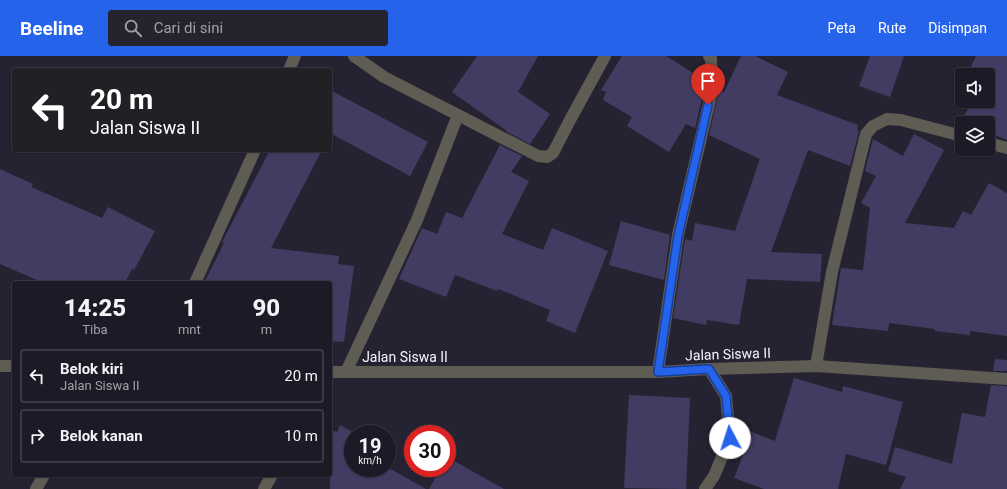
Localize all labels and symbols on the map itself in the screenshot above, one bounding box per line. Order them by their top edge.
pin [691,64,725,105]
street label: Jalan Siswa II [685,345,771,363]
street label: Jalan Siswa II [362,349,448,365]
position arrow [709,417,751,459]
speed limit sign: 30 [404,425,456,477]

